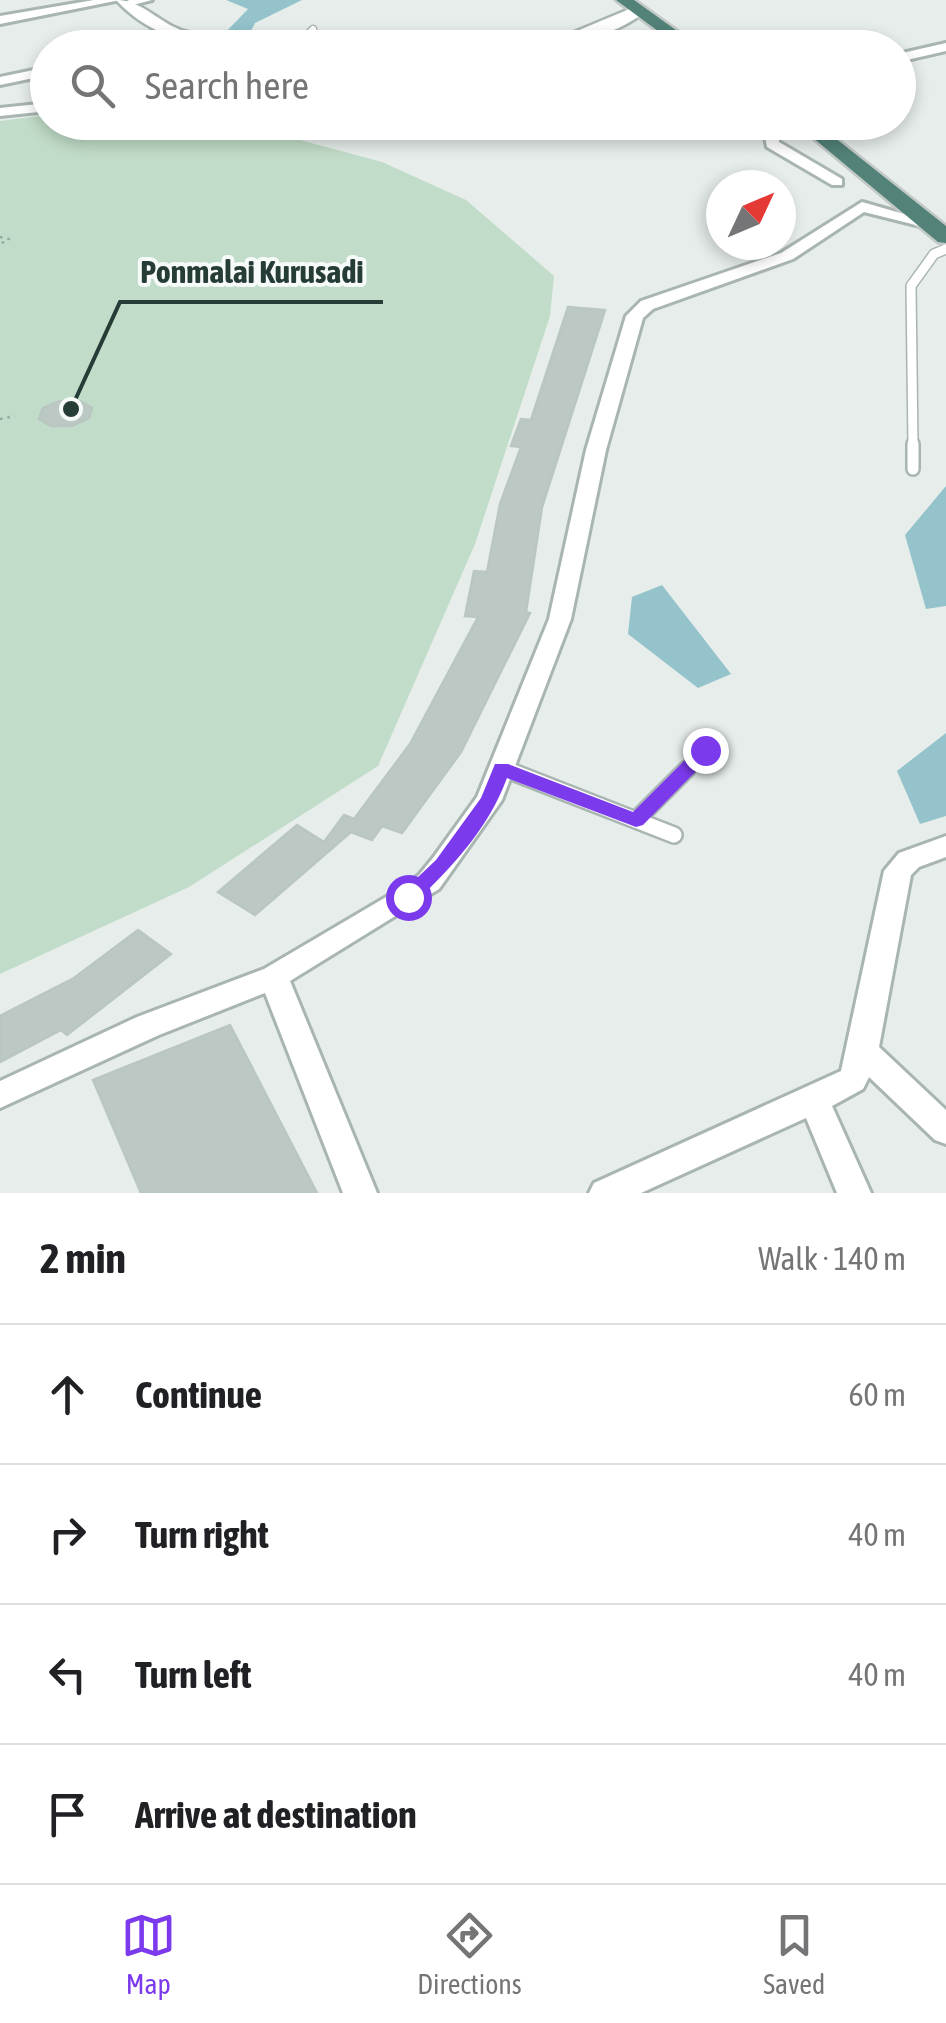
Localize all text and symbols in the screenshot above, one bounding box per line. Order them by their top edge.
search box [30,30,916,140]
icon: search [65,58,120,113]
text: Search here [145,64,309,107]
north arrow [706,170,796,260]
callout: Ponmalai Kurusadi [120,240,383,302]
text: Ponmalai Kurusadi [140,253,364,290]
route end [683,728,729,774]
route start [386,875,432,921]
text: 2 min [40,1234,126,1282]
text: Walk · 140 m [758,1240,906,1277]
icon: ahead [40,1367,95,1422]
text: Continue [135,1373,262,1416]
text: 60 m [848,1376,906,1413]
icon: right [40,1507,95,1562]
text: Turn right [135,1513,269,1556]
text: 40 m [848,1516,906,1553]
icon: left [40,1647,95,1702]
text: Turn left [135,1653,251,1696]
text: 40 m [848,1656,906,1693]
icon: arrive [40,1787,95,1842]
text: Arrive at destination [135,1793,417,1836]
tab: Map [121,1908,176,2000]
tab: Directions [417,1908,522,2000]
tab: Saved [763,1908,825,2000]

